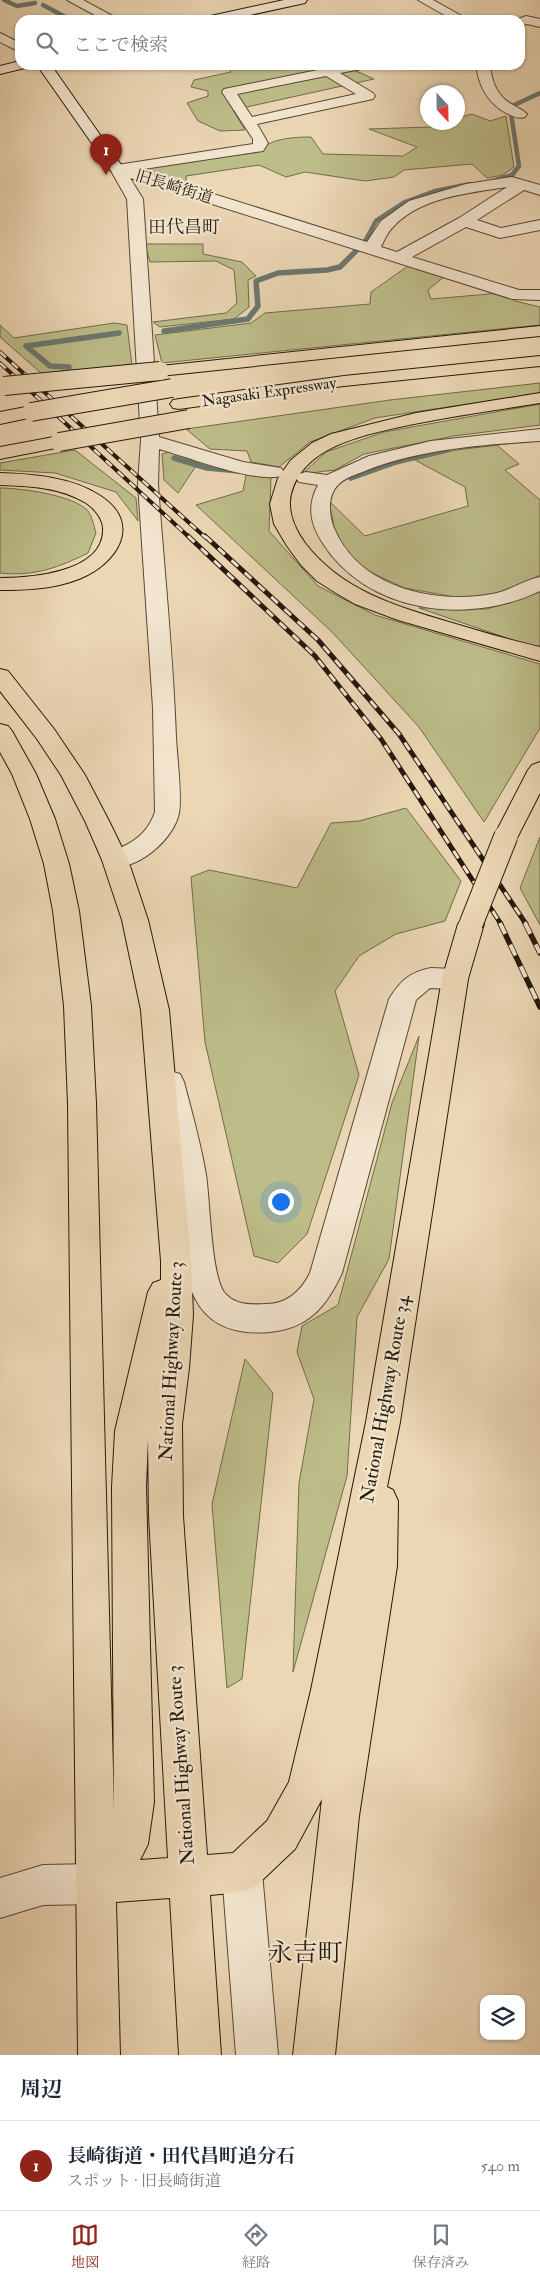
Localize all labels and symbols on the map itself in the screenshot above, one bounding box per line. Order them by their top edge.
north arrow [420,85,465,130]
pin: 1 [90,134,122,175]
street label: 旧長崎街道 [133,166,215,208]
district label: 田代昌町 [148,216,220,239]
street label: Nagasaki Expressway [200,373,339,412]
your location [268,1189,294,1215]
street label: National Highway Route 3 [154,1260,188,1462]
street label: National Highway Route 34 [355,1293,415,1505]
street label: National Highway Route 3 [162,1664,200,1866]
district label: 永吉町 [267,1938,343,1969]

